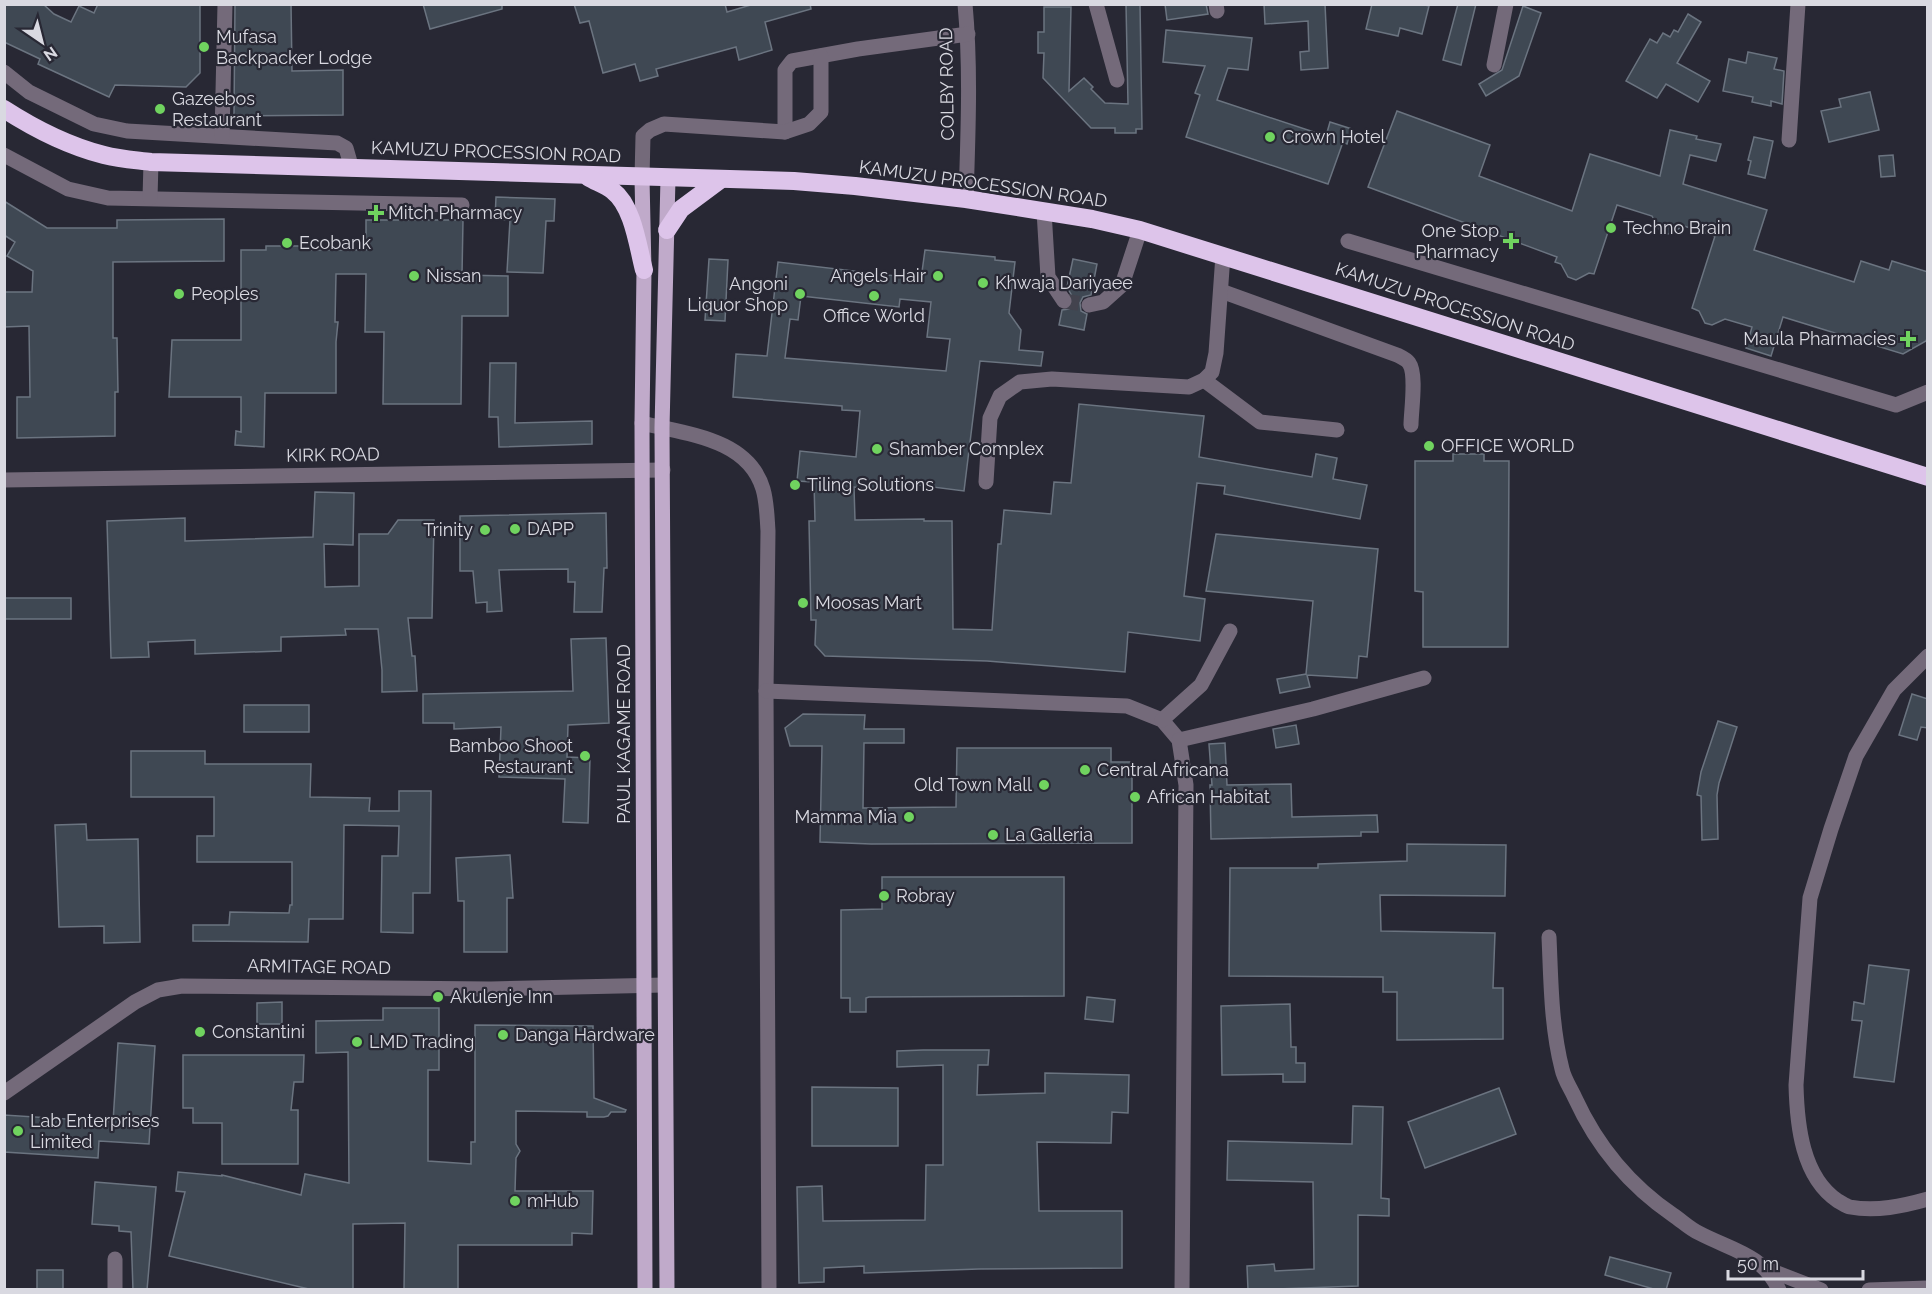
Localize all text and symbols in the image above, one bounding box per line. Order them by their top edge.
north arrow [12,12,72,72]
place label: Mufasa Backpacker Lodge [216,26,372,68]
street label: COLBY ROAD [935,27,958,141]
marker: Mufasa Backpacker Lodge [197,40,211,54]
text: N [40,43,61,65]
place label: Gazeebos Restaurant [172,88,262,130]
marker: Gazeebos Restaurant [153,102,167,116]
place label: Crown Hotel [1282,126,1386,147]
marker: Crown Hotel [1263,130,1277,144]
street label: KAMUZU PROCESSION ROAD [370,137,622,166]
street label: KAMUZU PROCESSION ROAD [858,156,1109,211]
place label: Mitch Pharmacy [388,202,522,223]
marker: Mitch Pharmacy [369,206,383,220]
place label: Techno Brain [1623,217,1731,238]
place label: One Stop Pharmacy [1415,220,1499,262]
marker: Techno Brain [1604,221,1618,235]
place label: Ecobank [299,232,372,253]
marker: One Stop Pharmacy [1504,234,1518,248]
marker: Ecobank [280,236,294,250]
street label: KAMUZU PROCESSION ROAD [1333,258,1578,355]
place label: Nissan [426,265,482,286]
place label: Angels Hair [830,265,927,286]
marker: Nissan [407,269,421,283]
marker: Angels Hair [931,269,945,283]
place label: Khwaja Dariyaee [995,272,1133,293]
place label: Angoni Liquor Shop [687,273,788,315]
marker: Khwaja Dariyaee [976,276,990,290]
place label: Peoples [191,283,259,304]
marker: Peoples [172,287,186,301]
marker: Angoni Liquor Shop [793,287,807,301]
marker: Office World [867,289,881,303]
place label: Office World [823,305,925,326]
place label: Maula Pharmacies [1743,328,1896,349]
marker: Maula Pharmacies [1901,332,1915,346]
place label: OFFICE WORLD [1441,435,1575,456]
place label: Shamber Complex [889,438,1044,459]
marker: OFFICE WORLD [1422,439,1436,453]
marker: Shamber Complex [870,442,884,456]
street label: KIRK ROAD [286,443,380,466]
place label: Tiling Solutions [807,474,934,495]
marker: Tiling Solutions [788,478,802,492]
place label: DAPP [527,518,574,539]
place label: Trinity [423,519,473,540]
marker: DAPP [508,522,522,536]
marker: Trinity [478,523,492,537]
place label: Moosas Mart [815,592,922,613]
marker: Moosas Mart [796,596,810,610]
street label: PAUL KAGAME ROAD [613,644,634,824]
place label: Bamboo Shoot Restaurant [449,735,573,777]
marker: Bamboo Shoot Restaurant [578,749,592,763]
place label: Central Africana [1097,759,1229,780]
marker: Central Africana [1078,763,1092,777]
place label: Old Town Mall [914,774,1032,795]
marker: Old Town Mall [1037,778,1051,792]
place label: African Habitat [1147,786,1270,807]
marker: African Habitat [1128,790,1142,804]
place label: Mamma Mia [794,806,897,827]
marker: Mamma Mia [902,810,916,824]
place label: La Galleria [1005,824,1093,845]
marker: La Galleria [986,828,1000,842]
place label: Robray [896,885,955,906]
marker: Robray [877,889,891,903]
street label: ARMITAGE ROAD [247,955,391,978]
place label: Akulenje Inn [450,986,553,1007]
marker: Akulenje Inn [431,990,445,1004]
place label: Constantini [212,1021,305,1042]
place label: Danga Hardware [515,1024,655,1045]
marker: Constantini [193,1025,207,1039]
marker: Danga Hardware [496,1028,510,1042]
place label: LMD Trading [369,1031,474,1052]
marker: LMD Trading [350,1035,364,1049]
place label: Lab Enterprises Limited [30,1110,160,1152]
marker: Lab Enterprises Limited [11,1124,25,1138]
place label: mHub [527,1190,579,1211]
marker: mHub [508,1194,522,1208]
scale bar [1728,1243,1863,1281]
text: 50 m [1737,1253,1779,1274]

